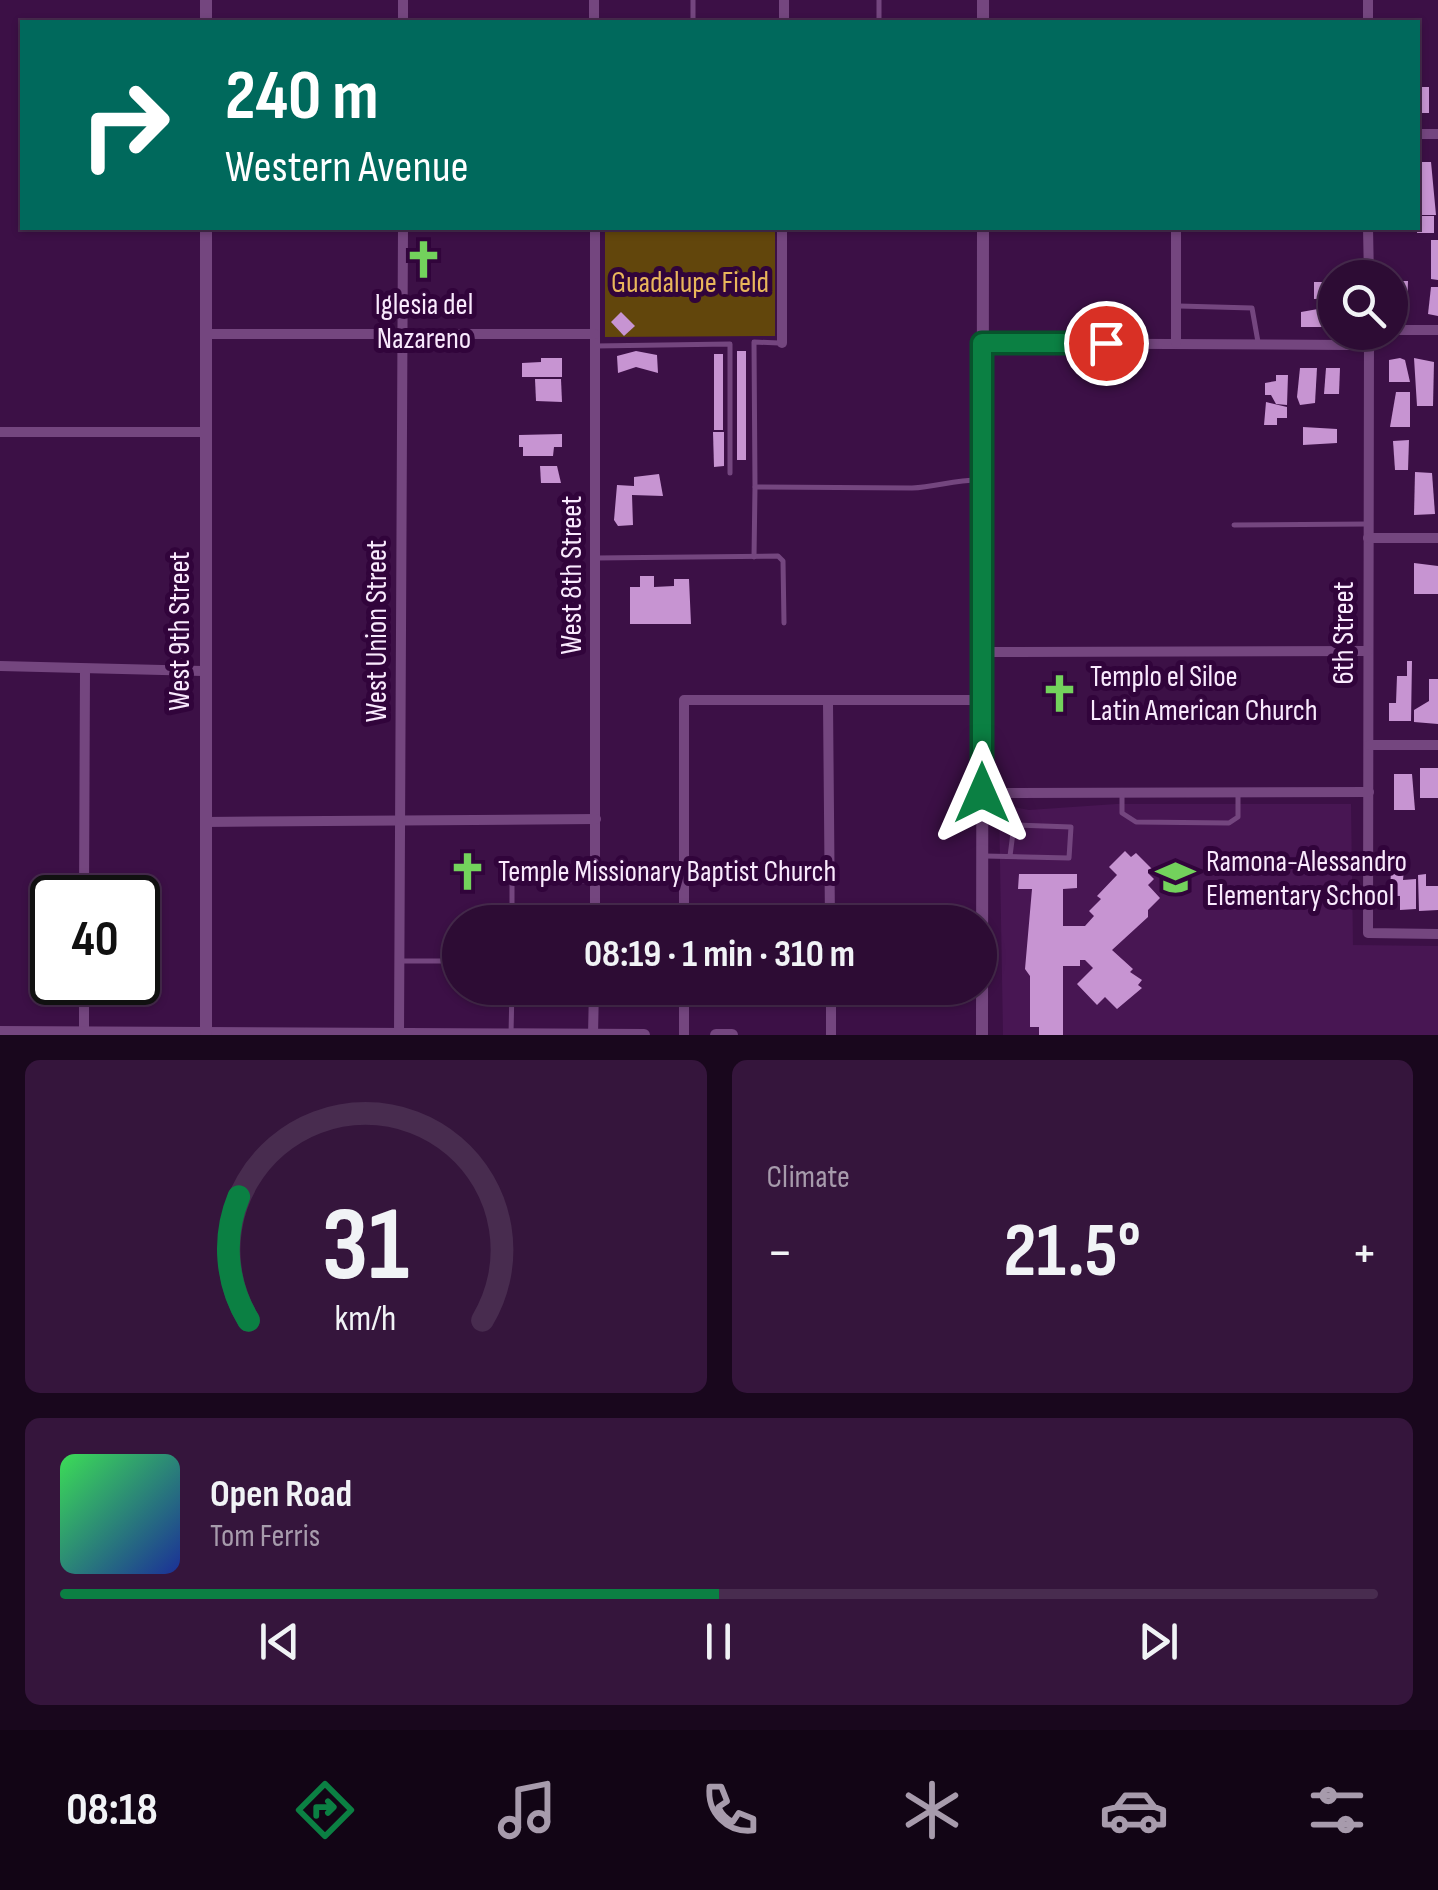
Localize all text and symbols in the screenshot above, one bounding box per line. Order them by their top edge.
text: 240 m [225,55,379,139]
icon: right [60,60,190,190]
text: Western Avenue [225,140,469,195]
church icon: Iglesia del Nazareno [403,239,445,281]
map controls [1318,260,1408,350]
button: search [1318,260,1408,350]
park label: Guadalupe Field [611,265,769,301]
place label: Iglesia del Nazareno [375,287,473,357]
pin [1064,301,1149,386]
icon: arrive [1079,316,1134,371]
street label: West 8th Street [554,496,590,654]
street label: West Union Street [359,540,395,722]
street label: West 9th Street [162,551,198,711]
street label: 6th Street [1326,581,1362,685]
place label: Templo el Siloe Latin American Church [1090,659,1318,729]
church icon: Templo el Siloe Latin American Church [1039,672,1081,714]
position arrow [930,741,1034,845]
place label: Ramona-Alessandro Elementary School [1206,844,1407,914]
church icon: Temple Missionary Baptist Church [447,850,489,892]
place label: Temple Missionary Baptist Church [498,854,836,890]
school or university icon: Ramona-Alessandro Elementary School [1155,857,1197,899]
speed limit sign: 40 [30,875,160,1005]
text: 08:19 · 1 min · 310 m [584,932,855,977]
text: Climate [767,1158,850,1197]
text: 31 [322,1184,409,1309]
text: 21.5° [1003,1207,1141,1298]
text: − [767,1220,793,1287]
text: + [1351,1220,1378,1287]
text: km/h [335,1298,397,1341]
text: Open Road [210,1472,352,1517]
text: Tom Ferris [210,1517,320,1556]
icon: previous [252,1614,307,1669]
icon: pause [691,1614,746,1669]
icon: next [1131,1614,1186,1669]
icon: directions [290,1775,360,1845]
icon: music [492,1775,562,1845]
icon: phone [695,1775,765,1845]
icon: climate [897,1775,967,1845]
icon: car [1099,1775,1169,1845]
icon: filters [1302,1775,1372,1845]
text: 08:18 [66,1783,158,1838]

